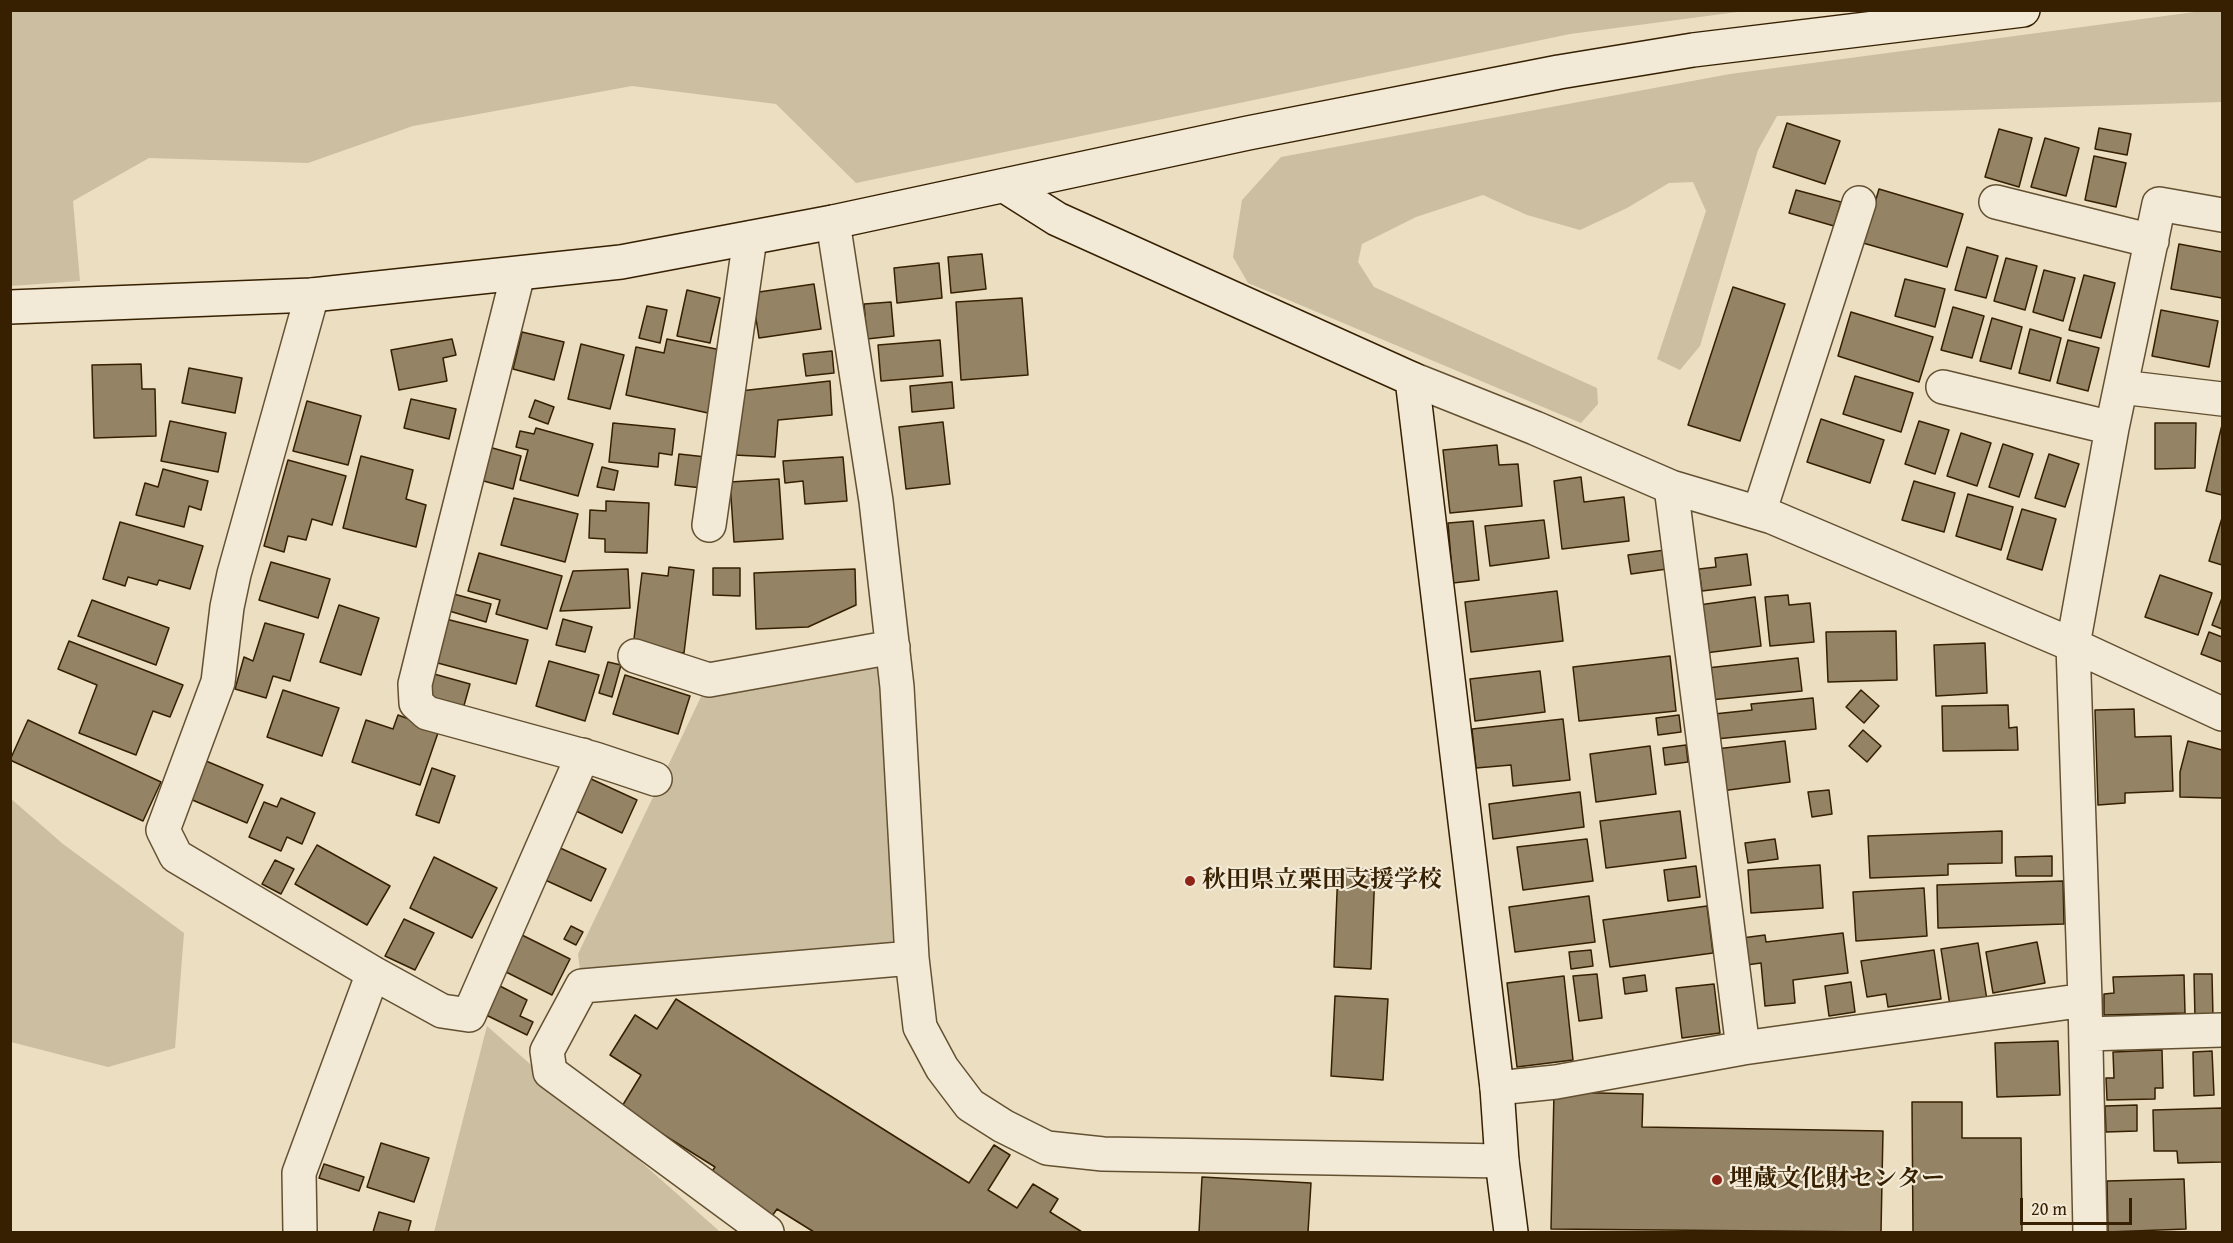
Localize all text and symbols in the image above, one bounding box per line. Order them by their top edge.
place label: 秋田県立栗田支援学校 [1202,867,1442,895]
marker: 秋田県立栗田支援学校 [1183,874,1197,888]
place label: 埋蔵文化財センター [1729,1166,1945,1194]
marker: 埋蔵文化財センター [1710,1173,1724,1187]
scale bar [2023,1186,2136,1224]
text: 20 m [2031,1195,2067,1222]

